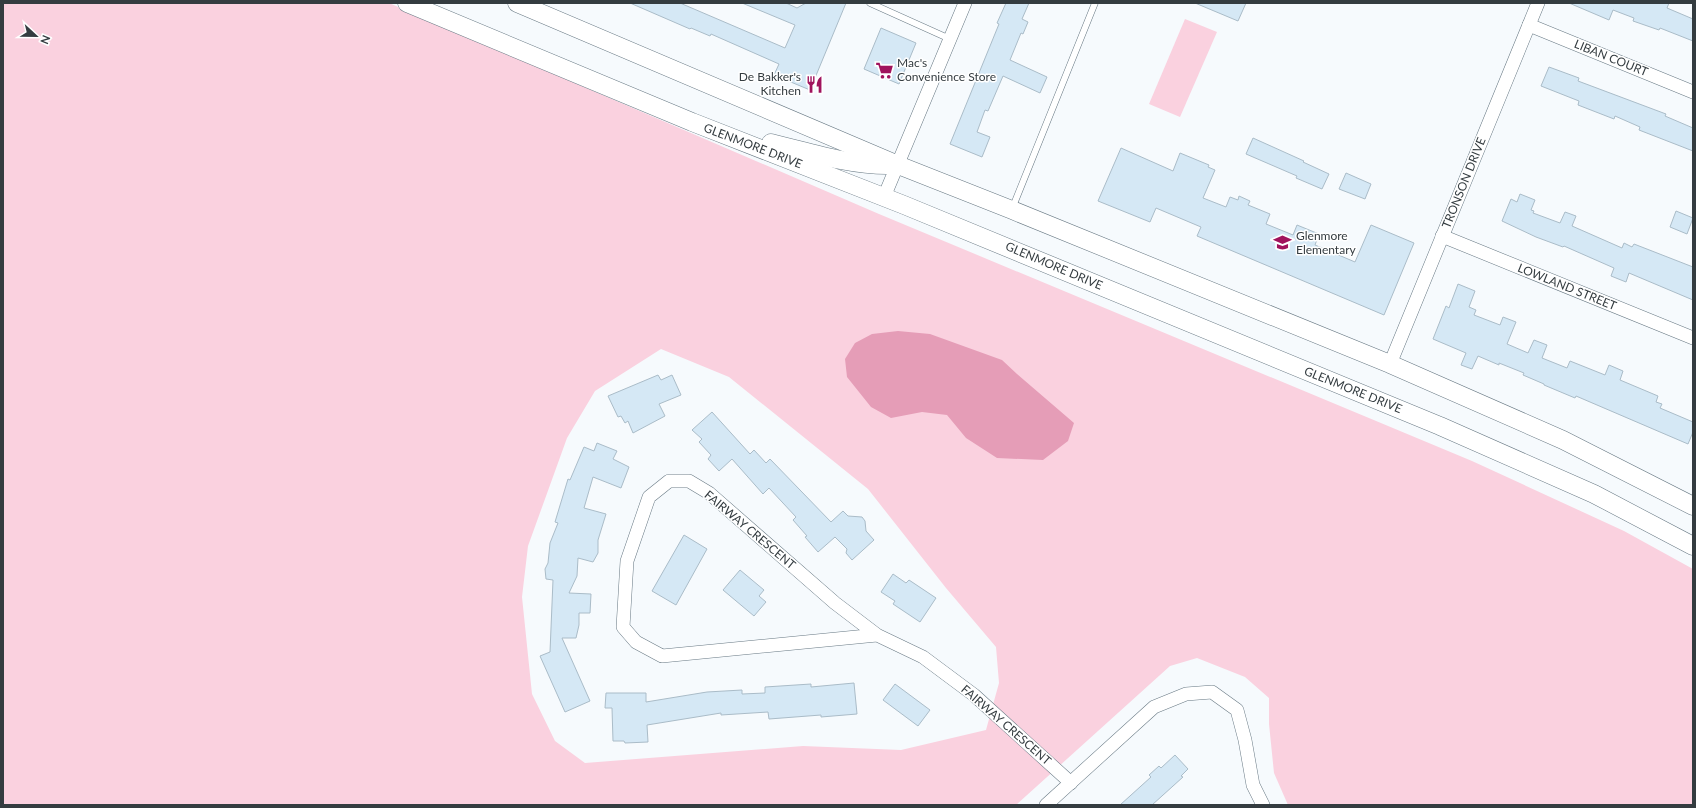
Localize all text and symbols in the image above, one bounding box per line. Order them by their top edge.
north arrow [16,16,56,56]
text: N [38,34,53,46]
street label: LIBAN COURT [1572,36,1650,79]
place label: Mac's Convenience Store [897,55,996,84]
supermarket icon: Mac's Convenience Store [874,60,894,80]
place label: De Bakker's Kitchen [739,69,801,98]
restaurant icon: De Bakker's Kitchen [804,74,824,94]
street label: GLENMORE DRIVE [702,120,805,171]
street label: TRONSON DRIVE [1438,135,1489,230]
place label: Glenmore Elementary [1296,228,1356,257]
school or university icon: Glenmore Elementary [1273,233,1293,253]
street label: GLENMORE DRIVE [1003,238,1105,293]
street label: LOWLAND STREET [1516,260,1619,313]
street label: GLENMORE DRIVE [1302,363,1404,416]
street label: FAIRWAY CRESCENT [702,487,799,572]
street label: FAIRWAY CRESCENT [958,681,1054,768]

